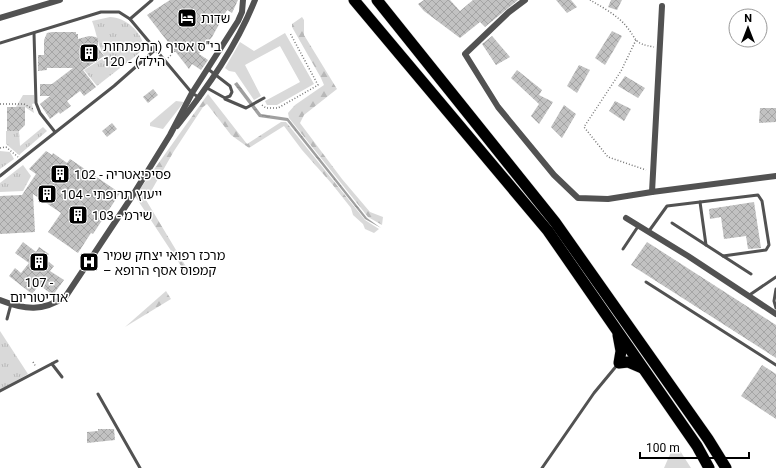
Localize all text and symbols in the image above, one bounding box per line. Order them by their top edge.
hotel icon: שדות [176,7,198,29]
north arrow [728,8,768,48]
place label: שדות [201,11,230,26]
text: N [744,12,752,25]
place label: בי"ס אסיף (התפתחות הילד) - 120 [103,39,221,69]
building icon: בי"ס אסיף (התפתחות הילד) - 120 [78,42,100,64]
building icon: 102 - פסיכיאטריה [49,163,71,185]
place label: 102 - פסיכיאטריה [74,167,171,182]
building icon: 104 - ייעוץ תרופתי [36,183,58,205]
place label: 104 - ייעוץ תרופתי [61,187,162,202]
building icon: 103 - שירמ [67,204,89,226]
place label: 103 - שירמ [92,208,152,223]
place label: מרכז רפואי יצחק שמיר – קמפוס אסף הרופא [103,248,226,278]
building icon: 107 - אודיטוריום [28,251,50,273]
hospital icon: מרכז רפואי יצחק שמיר – קמפוס אסף הרופא [78,251,100,273]
place label: 107 - אודיטוריום [10,275,68,305]
scale bar [640,434,749,460]
text: 100 m [646,441,680,455]

